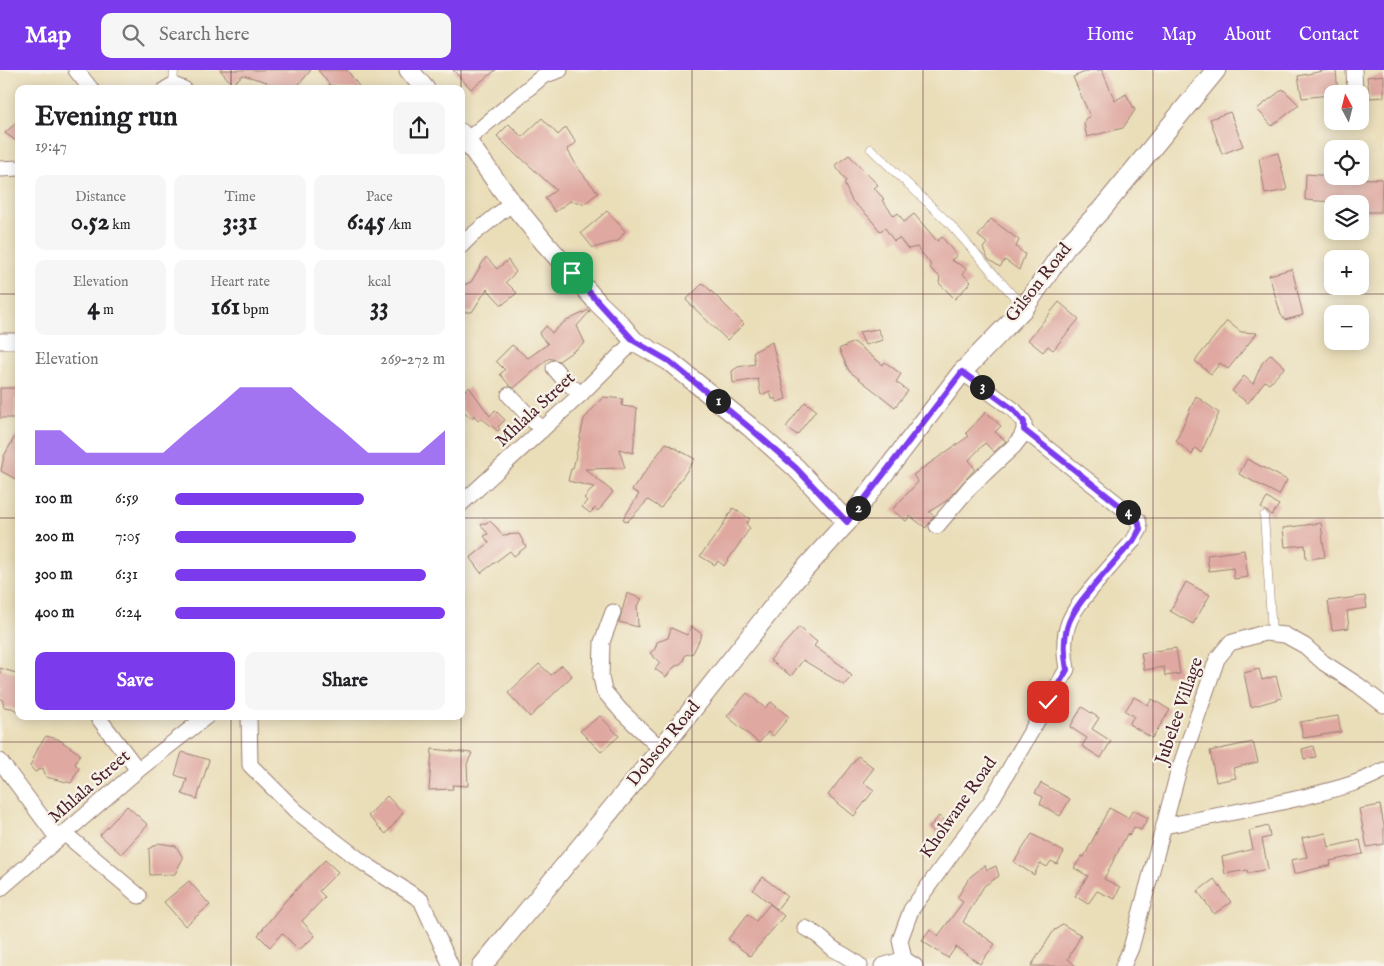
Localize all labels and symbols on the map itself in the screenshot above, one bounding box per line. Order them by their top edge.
north arrow [1324,85,1369,130]
street label: Gilson Road [1001,238,1077,327]
pin [551,252,593,294]
street label: Mhlala Street [491,367,581,453]
pin: 3 [970,374,994,400]
pin: 1 [706,388,730,414]
pin: 2 [846,496,870,520]
pin: 4 [1116,500,1140,524]
street label: Jubelee Village [1150,654,1209,769]
pin [1027,681,1069,723]
street label: Dobson Road [622,696,706,792]
street label: Mhlala Street [45,745,135,829]
street label: Kholwane Road [916,752,1003,863]

